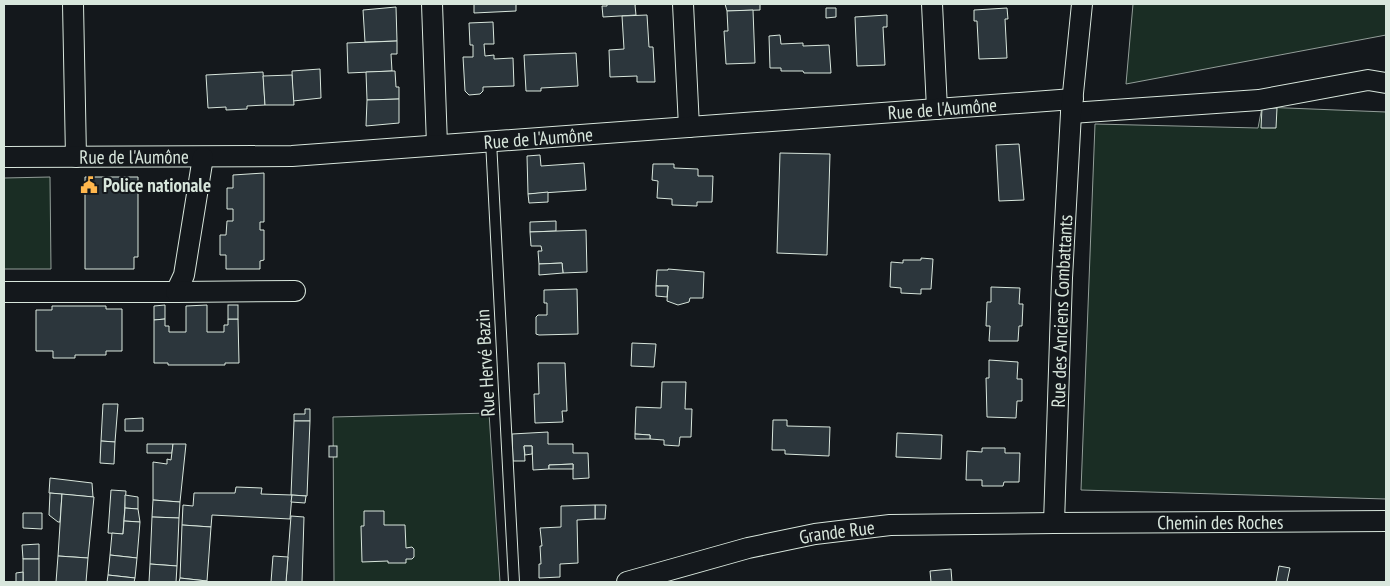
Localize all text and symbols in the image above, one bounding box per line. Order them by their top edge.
street label: Rue de l'Aumône [887,93,998,124]
street label: Rue de l'Aumône [483,122,594,154]
street label: Rue de l'Aumône [79,144,189,169]
place label: Police nationale [103,173,211,197]
public building icon: Police nationale [79,175,99,195]
street label: Rue des Anciens Combattants [1046,214,1077,408]
street label: Rue Hervé Bazin [470,309,500,417]
street label: Chemin des Roches [1157,510,1284,534]
street label: Grande Rue [797,515,876,549]

